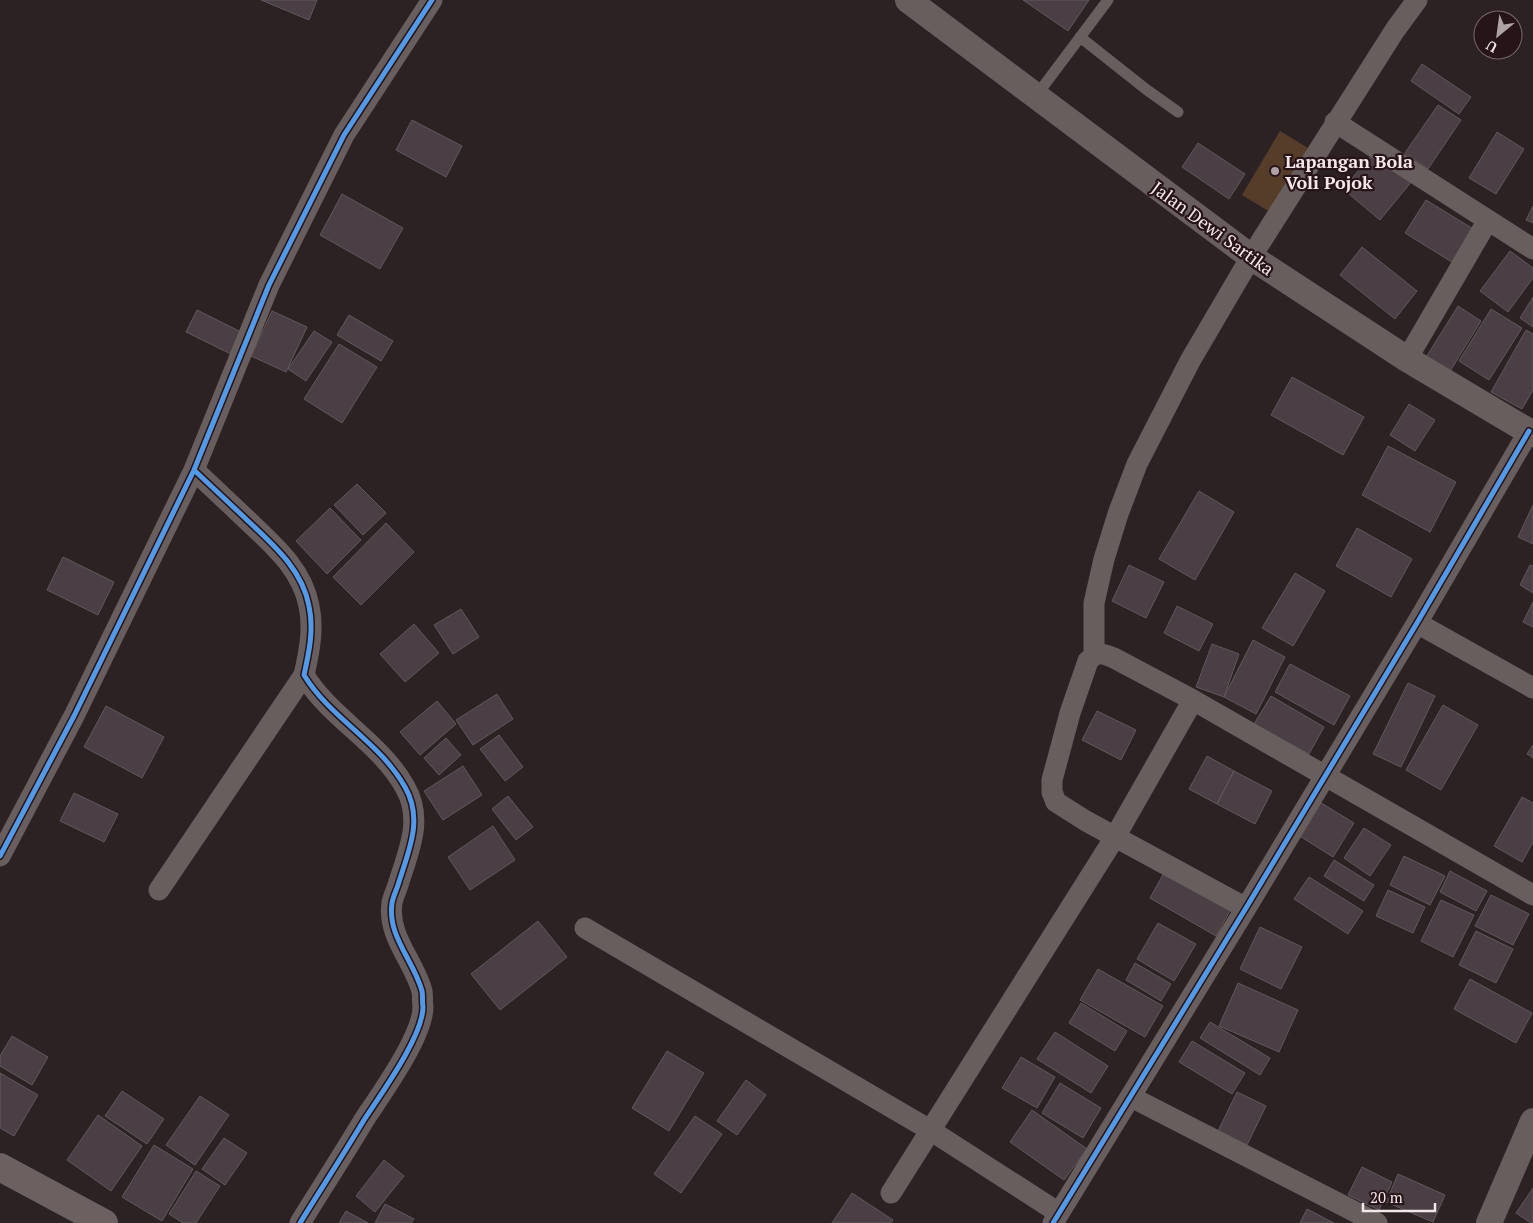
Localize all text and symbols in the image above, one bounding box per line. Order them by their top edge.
north arrow [1473,10,1523,60]
text: U [1482,36,1500,58]
place label: Lapangan Bola Voli Pojok [1285,149,1413,194]
marker: Lapangan Bola Voli Pojok [1269,165,1281,177]
street label: Jalan Dewi Sartika [1147,175,1279,281]
scale bar [1363,1180,1436,1212]
text: 20 m [1370,1187,1403,1207]

